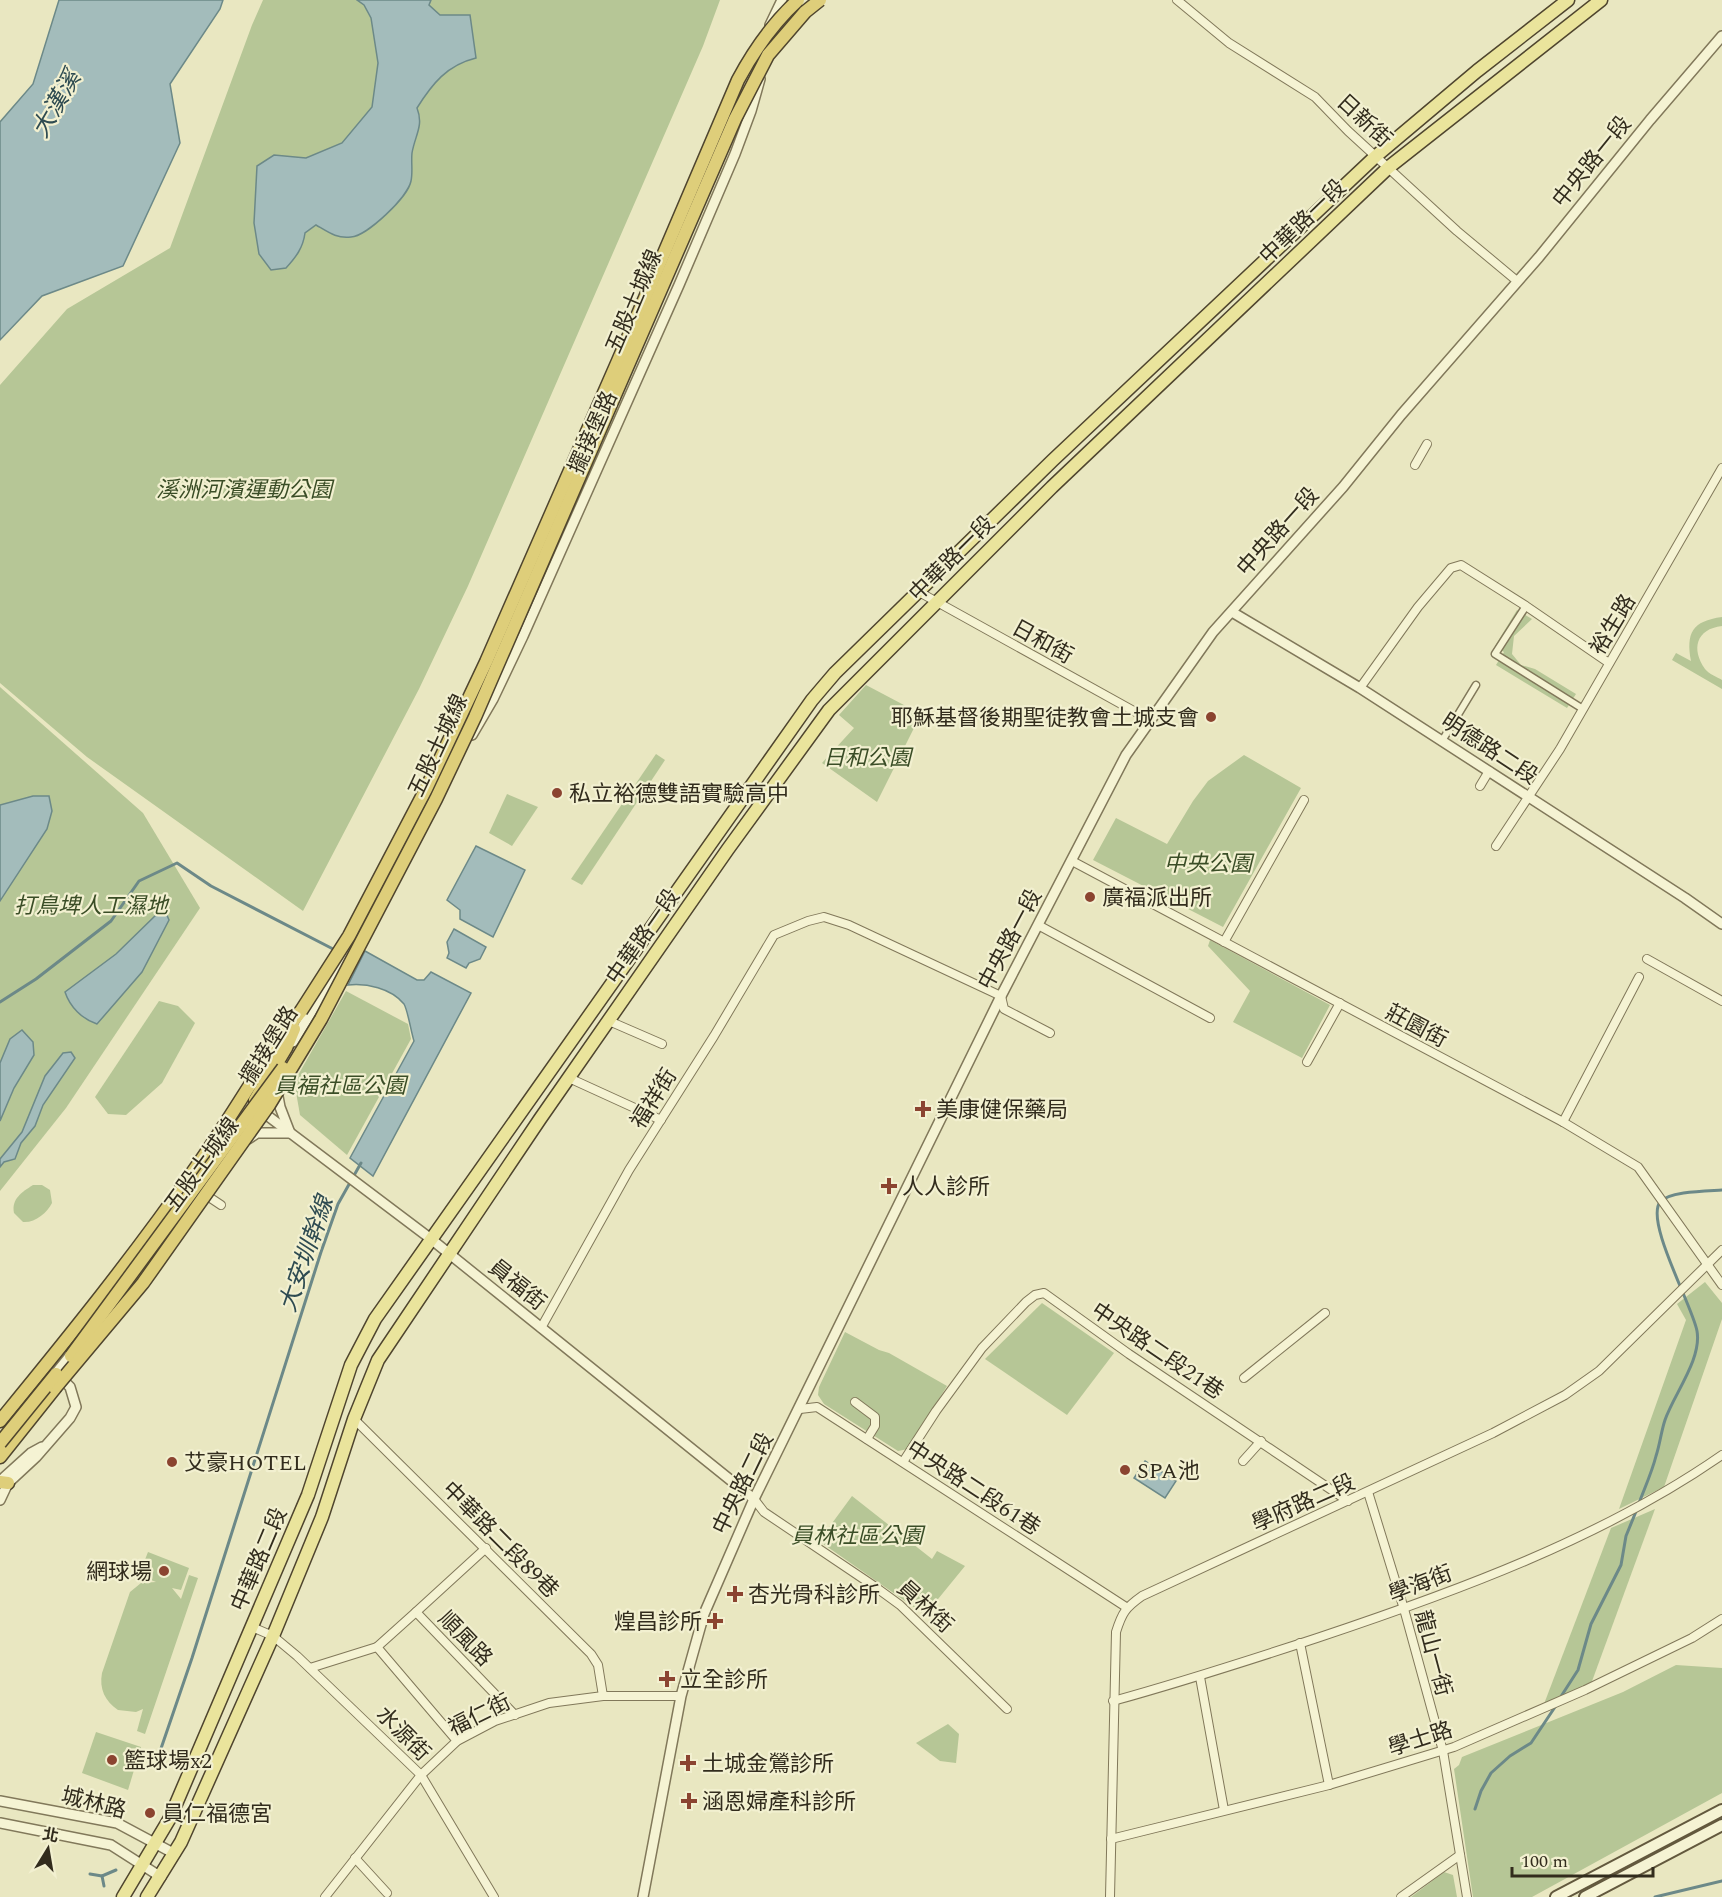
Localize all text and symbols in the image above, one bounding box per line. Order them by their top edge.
water label: 大漢溪 [23,62,92,145]
street label: 日新街 [1329,87,1399,156]
street label: 中央路一段 [1545,109,1640,215]
street label: 中華路一段 [1252,172,1354,272]
street label: 五股土城線 [598,245,671,359]
street label: 擺接堡路 [560,386,626,480]
park label: 溪洲河濱運動公園 [156,474,335,507]
street label: 中央路一段 [1229,480,1327,584]
street label: 中華路一段 [901,508,1003,610]
street label: 裕生路 [1582,588,1644,662]
street label: 日和街 [1005,612,1079,673]
street label: 五股土城線 [400,689,477,802]
place label: 耶穌基督後期聖徒教會土城支會 [891,702,1199,735]
street label: 明德路二段 [1434,705,1544,793]
marker: 耶穌基督後期聖徒教會土城支會 [1204,710,1218,724]
park label: 日和公園 [823,742,914,775]
place label: 私立裕德雙語實驗高中 [569,778,789,811]
marker: 私立裕德雙語實驗高中 [550,786,564,800]
park label: 中央公園 [1164,848,1255,881]
street label: 中華路一段 [598,882,688,991]
place label: 廣福派出所 [1102,882,1212,915]
street label: 中央路一段 [970,883,1051,996]
park label: 打鳥埤人工濕地 [14,890,170,923]
marker: 廣福派出所 [1083,890,1097,904]
street label: 莊園街 [1379,996,1453,1056]
street label: 擺接堡路 [232,1000,307,1092]
street label: 福祥街 [623,1062,686,1136]
park label: 員福社區公園 [274,1070,409,1103]
place label: 美康健保藥局 [936,1094,1068,1127]
marker: 美康健保藥局 [914,1100,932,1118]
street label: 五股土城線 [157,1111,248,1219]
place label: 人人診所 [902,1171,990,1204]
marker: 人人診所 [880,1177,898,1195]
water label: 大安圳幹線 [270,1189,344,1317]
street label: 員福街 [481,1252,553,1319]
street label: 中央路二段21巷 [1084,1295,1230,1408]
street label: 中央路二段 [704,1427,782,1540]
street label: 中央路二段61巷 [900,1432,1047,1544]
place label: 艾豪HOTEL [184,1447,307,1480]
marker: 艾豪HOTEL [165,1455,179,1469]
place label: SPA池 [1137,1455,1199,1488]
marker: SPA池 [1118,1463,1132,1477]
street label: 學府路二段 [1247,1466,1361,1541]
street label: 中華路二段89巷 [434,1474,566,1606]
street label: 中華路二段 [223,1503,296,1617]
park label: 員林社區公園 [791,1520,926,1553]
place label: 網球場 [86,1556,152,1589]
street label: 學海街 [1384,1557,1457,1612]
marker: 網球場 [157,1564,171,1578]
street label: 員林街 [889,1573,961,1641]
place label: 杏光骨科診所 [748,1579,880,1612]
marker: 杏光骨科診所 [726,1585,744,1603]
street label: 順風路 [430,1604,500,1674]
place label: 煌昌診所 [614,1606,702,1639]
street label: 龍山一街 [1405,1607,1460,1700]
marker: 煌昌診所 [706,1612,724,1630]
place label: 立全診所 [680,1664,768,1697]
marker: 立全診所 [658,1670,676,1688]
street label: 福仁街 [443,1686,517,1745]
street label: 水源街 [368,1699,438,1769]
street label: 學士路 [1384,1714,1457,1765]
place label: 籃球場x2 [124,1745,212,1778]
place label: 土城金鶯診所 [702,1748,834,1781]
marker: 籃球場x2 [105,1753,119,1767]
marker: 土城金鶯診所 [679,1754,697,1772]
street label: 城林路 [58,1779,130,1827]
place label: 涵恩婦產科診所 [702,1786,856,1819]
marker: 涵恩婦產科診所 [680,1792,698,1810]
place label: 員仁福德宮 [162,1798,272,1831]
marker: 員仁福德宮 [143,1806,157,1820]
north arrow [18,1819,78,1879]
text: 北 [41,1822,61,1849]
scale bar [1512,1840,1653,1878]
text: 100 m [1521,1848,1568,1875]

